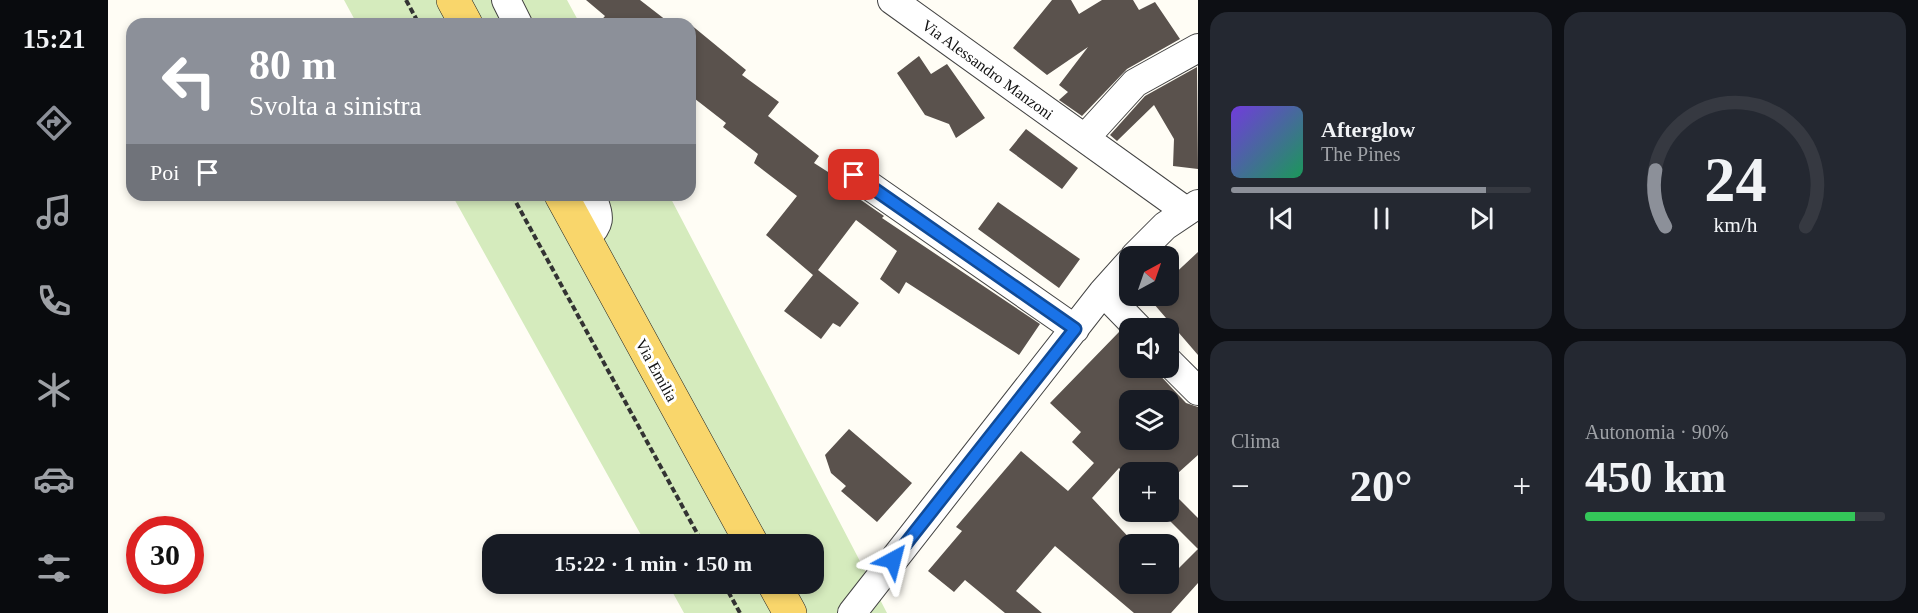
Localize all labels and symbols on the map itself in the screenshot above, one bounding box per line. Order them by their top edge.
street label: Via Alessandro Manzoni [919,16,1057,123]
pin [828,149,879,200]
north arrow [1119,246,1179,306]
street label: Via Emilia [632,336,681,404]
speed limit sign: 30 [126,516,204,594]
position arrow [861,528,925,592]

